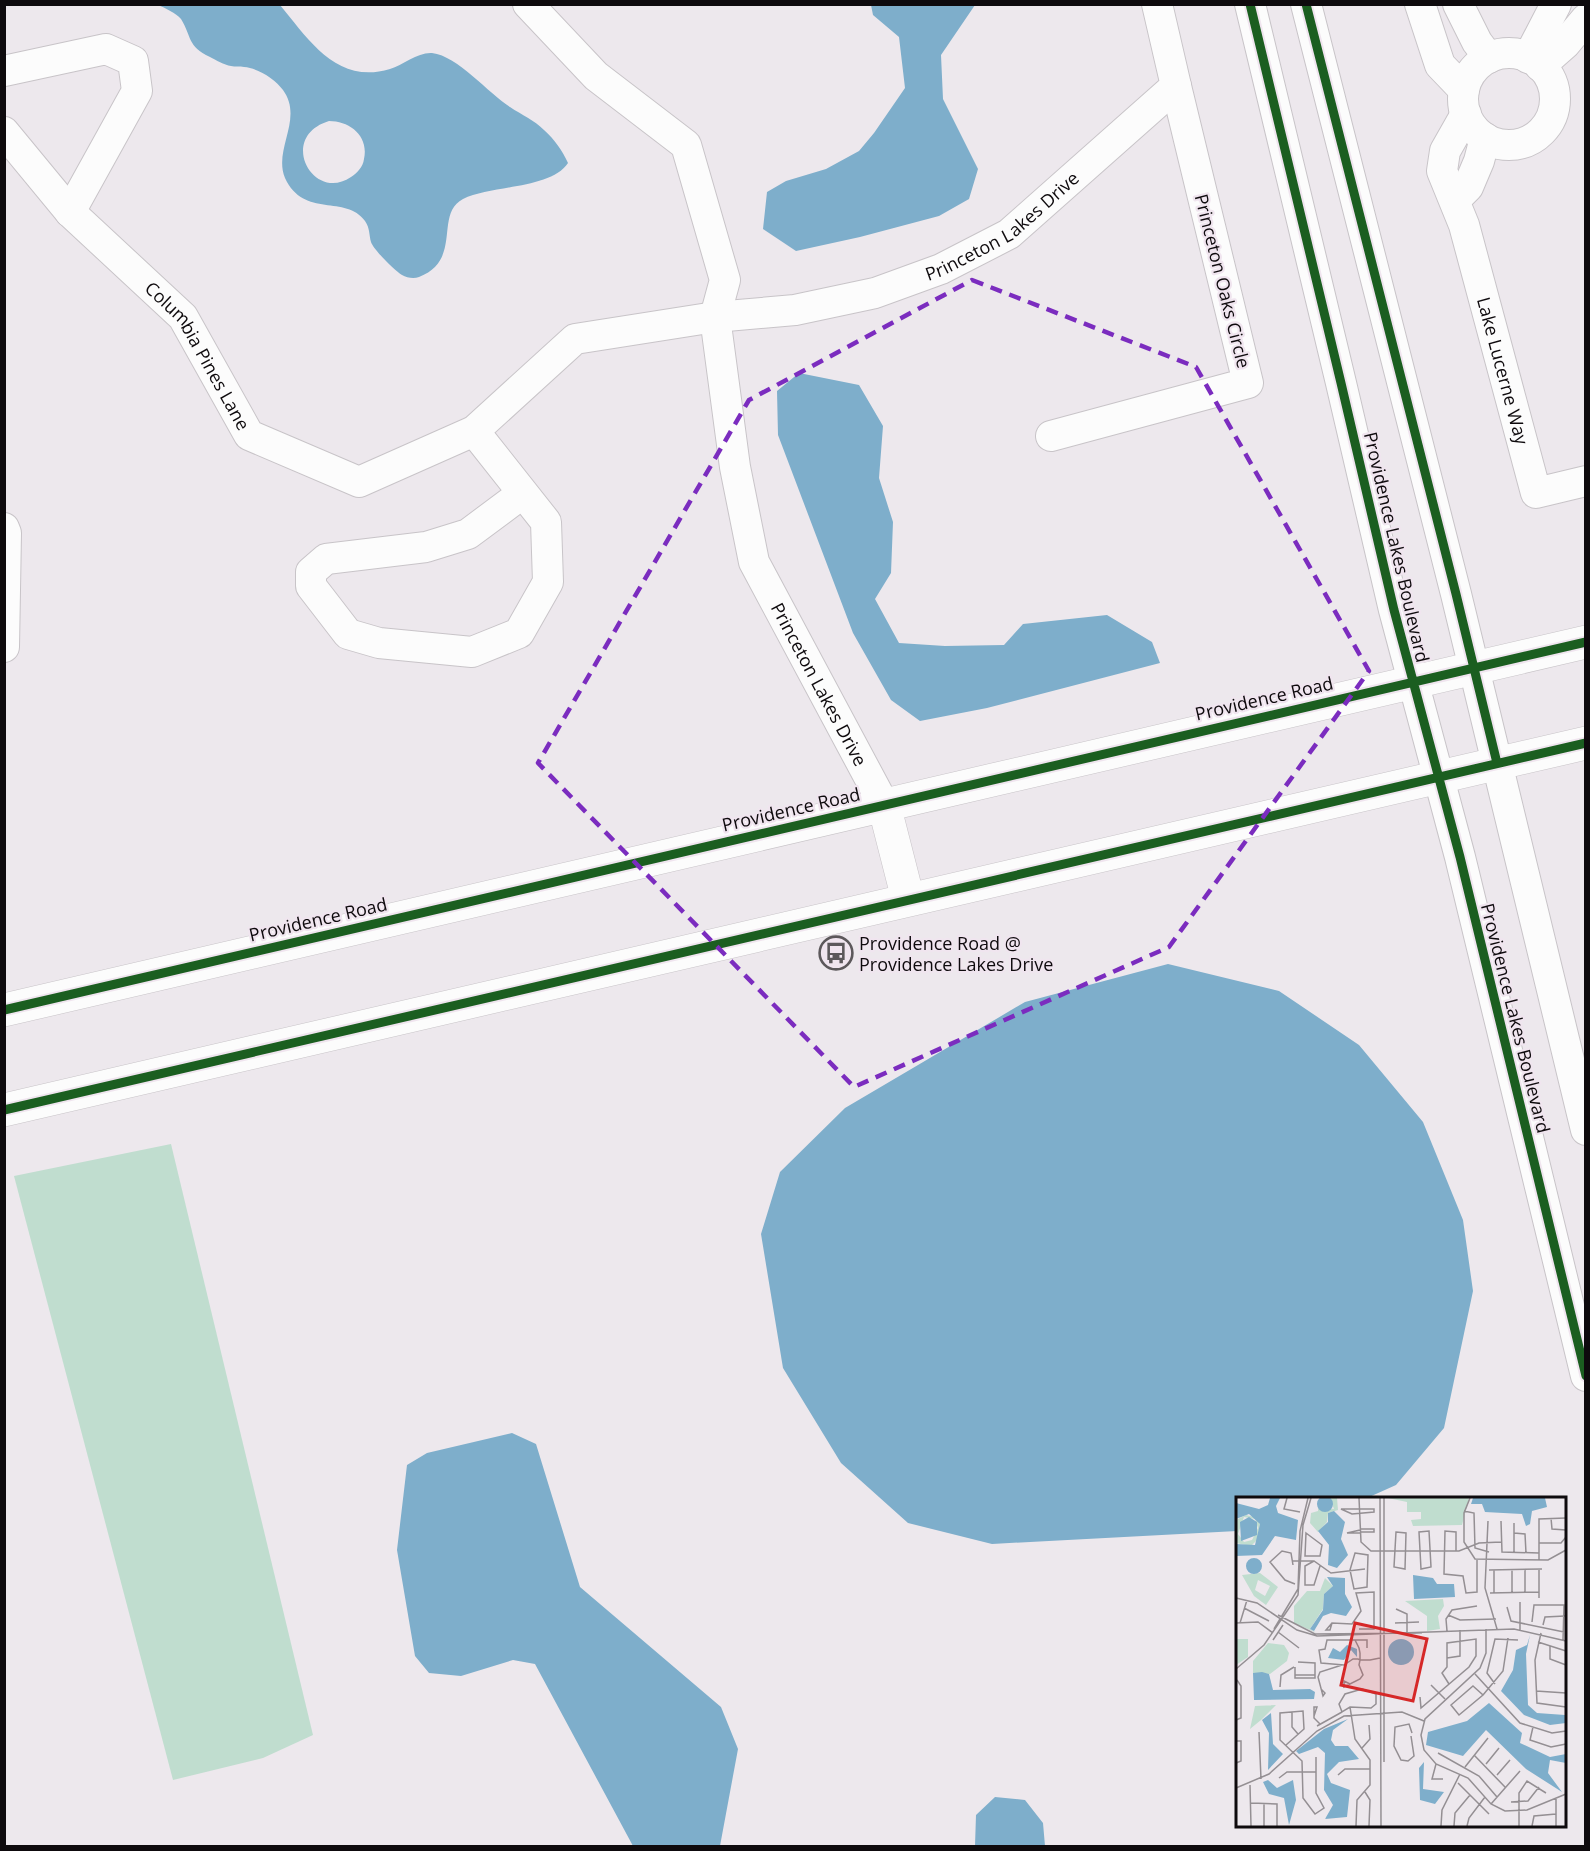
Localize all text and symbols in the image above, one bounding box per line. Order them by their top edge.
street label: Princeton Lakes Drive [922,166,1084,286]
street label: Princeton Oaks Circle [1190,191,1256,371]
street label: Columbia Pines Lane [140,276,256,434]
street label: Lake Lucerne Way [1472,294,1535,448]
street label: Providence Lakes Boulevard [1359,429,1435,665]
street label: Princeton Lakes Drive [766,598,873,770]
street label: Providence Road [1193,670,1335,726]
street label: Providence Road [720,781,862,837]
street label: Providence Road [247,891,389,947]
street label: Providence Lakes Boulevard [1476,901,1556,1135]
place label: Providence Road @ Providence Lakes Drive [859,931,1053,976]
bus stop icon: Providence Road @ Providence Lakes Drive [818,935,854,971]
inset map [1236,1497,1566,1827]

